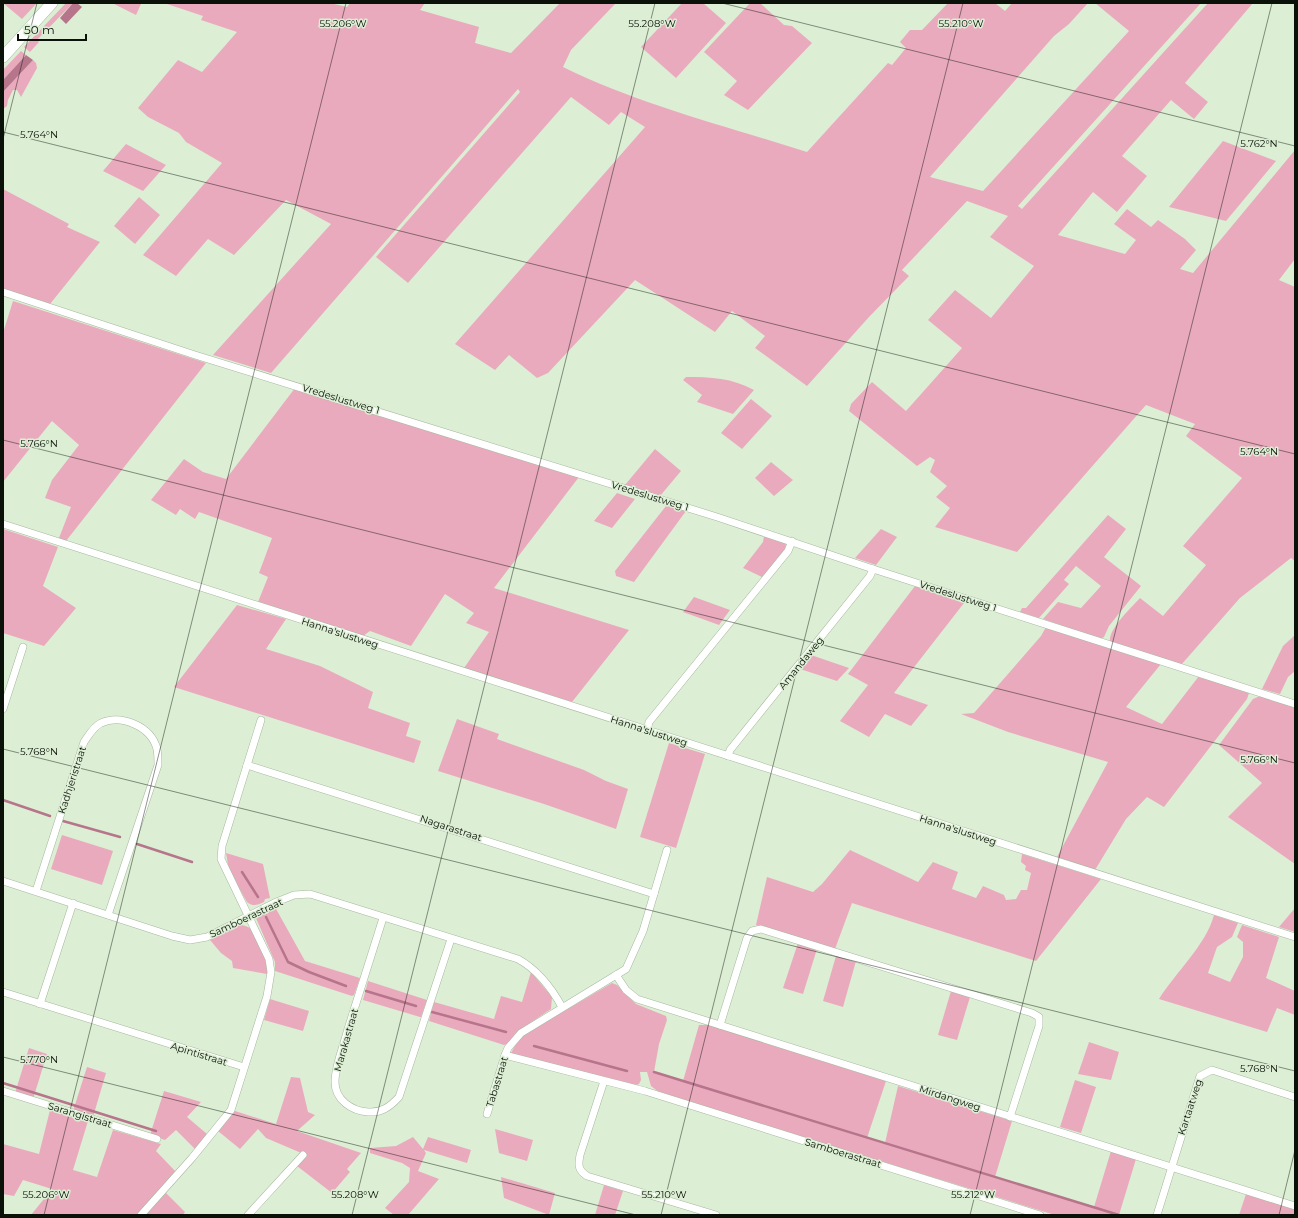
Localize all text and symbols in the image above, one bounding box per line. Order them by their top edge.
scale bar [18,16,86,42]
text: 55.206°W [319,17,367,30]
text: 55.208°W [628,17,676,30]
text: 55.210°W [939,17,984,30]
text: 50 m [24,22,55,37]
text: 5.764°N [20,128,58,141]
text: 5.762°N [1240,137,1278,150]
street label: Vredeslustweg 1 [301,381,381,417]
text: 5.766°N [20,437,58,450]
text: 5.764°N [1240,445,1278,458]
street label: Vredeslustweg 1 [610,478,690,514]
street label: Vredeslustweg 1 [918,577,998,615]
street label: Hanna'slustweg [300,614,380,652]
street label: Amandaweg [776,634,826,692]
street label: Hanna'slustweg [609,712,689,750]
text: 5.768°N [20,745,58,758]
street label: Kadhjeristraat [55,745,89,815]
text: 5.766°N [1240,753,1278,766]
street label: Hanna'slustweg [918,811,998,849]
street label: Nagarastraat [418,812,484,844]
street label: Samboerastraat [207,895,285,941]
street label: Marakastraat [331,1007,361,1073]
street label: Apintistraat [169,1039,229,1069]
text: 5.770°N [20,1053,58,1066]
street label: Tabastraat [483,1055,511,1109]
text: 5.768°N [1240,1062,1278,1075]
street label: Kartaatweg [1175,1077,1205,1137]
street label: Mirdangweg [918,1082,982,1114]
street label: Sarangistraat [46,1099,114,1131]
street label: Samboerastraat [803,1135,883,1171]
text: 55.206°W [22,1188,70,1201]
text: 55.208°W [331,1188,379,1201]
text: 55.210°W [642,1188,687,1201]
text: 55.212°W [951,1188,995,1201]

